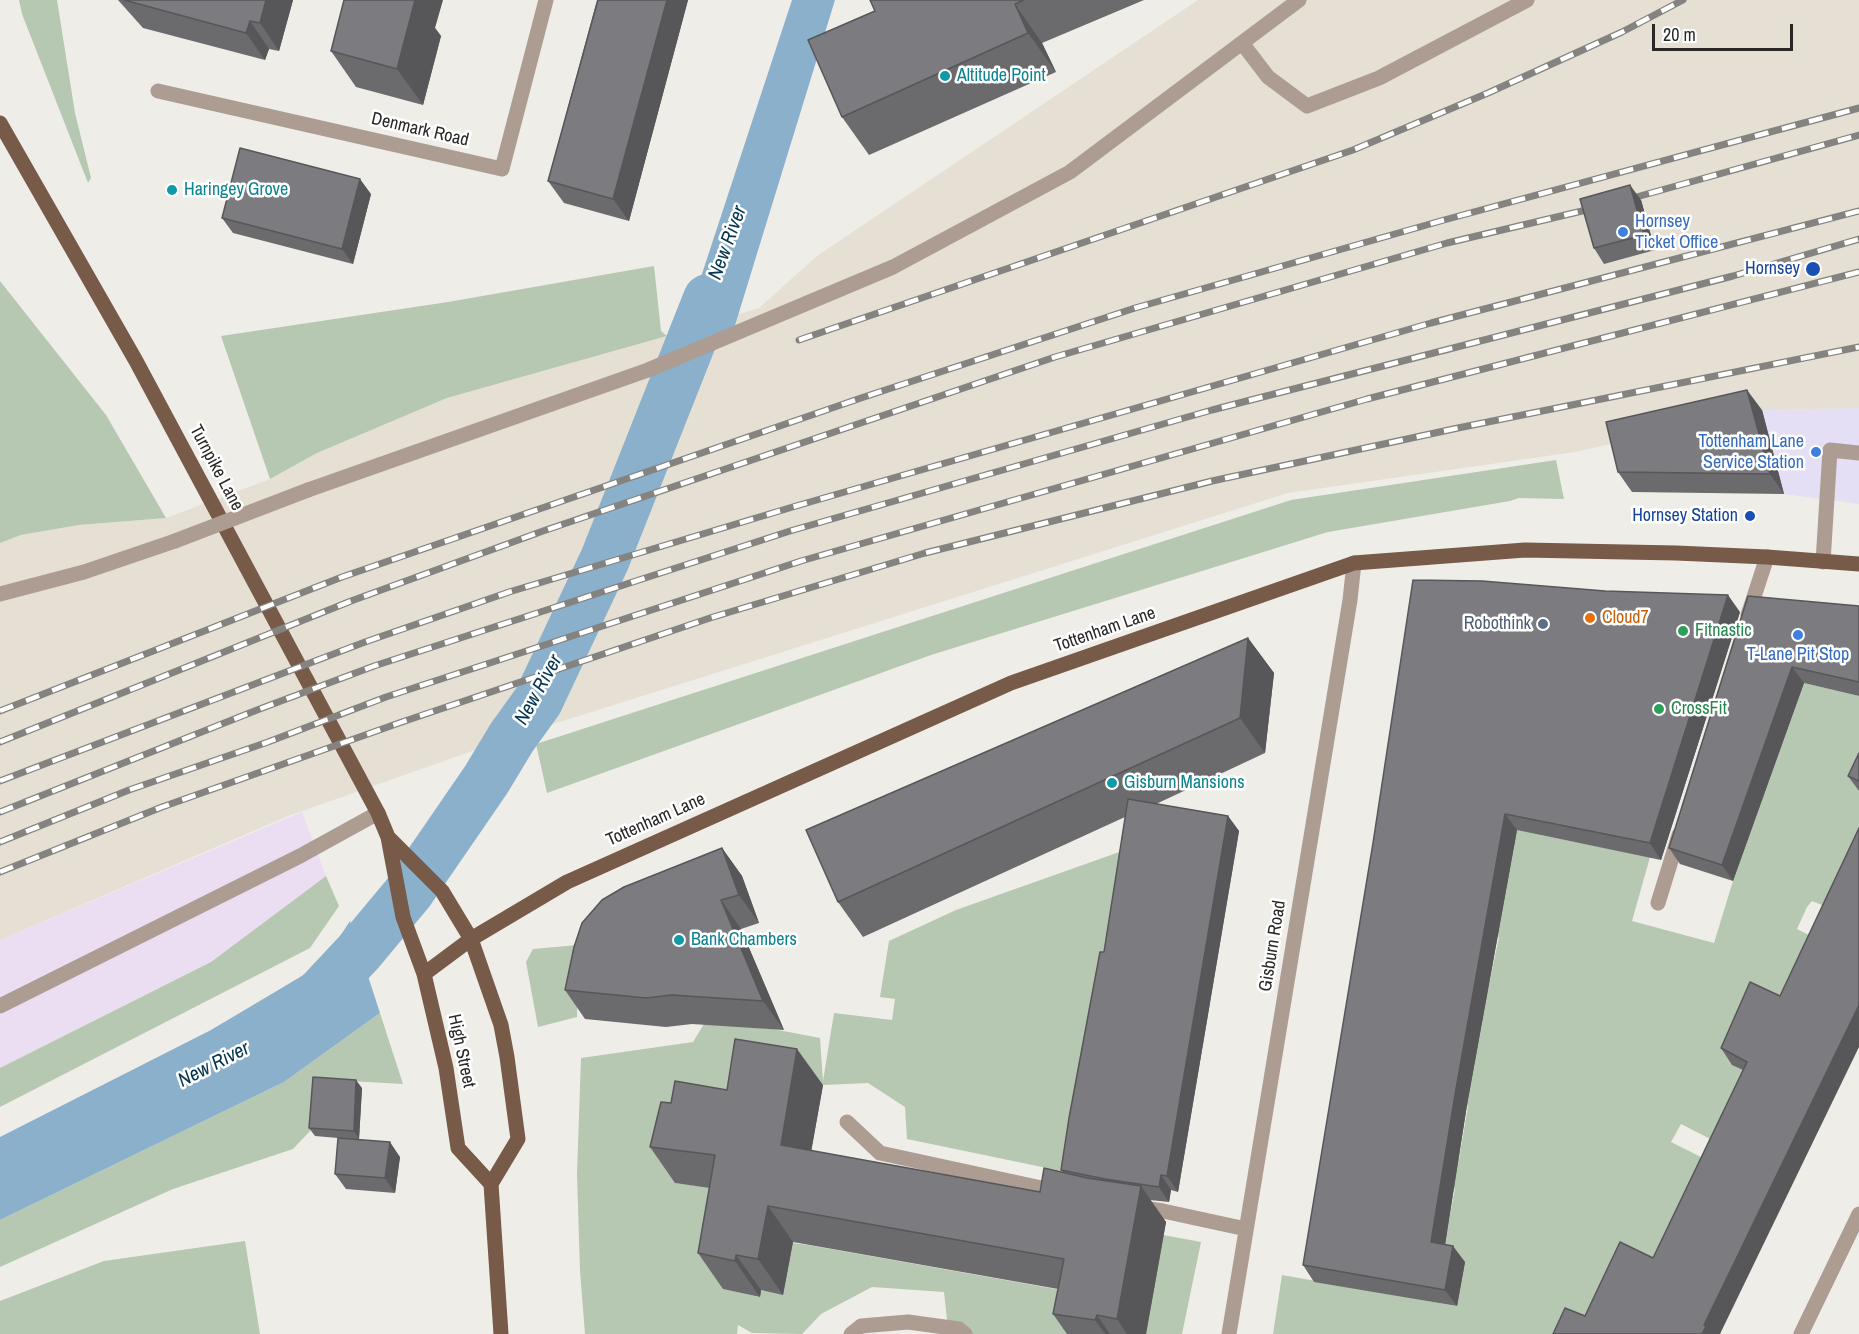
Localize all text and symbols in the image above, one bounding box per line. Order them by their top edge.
scale bar [1655,12,1796,50]
text: 20 m [1663,22,1696,47]
place label: Altitude Point [957,65,1046,87]
marker: Altitude Point [938,69,952,83]
street label: Denmark Road [369,108,471,152]
place label: Haringey Grove [184,179,288,201]
marker: Haringey Grove [165,183,179,197]
water label: New River [704,203,752,283]
place label: Hornsey Ticket Office [1635,211,1718,254]
marker: Hornsey Ticket Office [1616,225,1630,239]
place label: Hornsey [1745,258,1800,280]
marker: Hornsey [1804,260,1822,278]
street label: Turnpike Lane [184,421,248,515]
place label: Tottenham Lane Service Station [1698,431,1804,474]
marker: Tottenham Lane Service Station [1809,445,1823,459]
place label: Hornsey Station [1632,505,1738,527]
marker: Hornsey Station [1743,509,1757,523]
street label: Tottenham Lane [1051,603,1159,657]
place label: Cloud7 [1602,607,1649,629]
marker: Cloud7 [1583,611,1597,625]
place label: Robothink [1464,613,1531,635]
marker: Robothink [1536,617,1550,631]
place label: Fitnastic [1695,620,1752,642]
marker: Fitnastic [1676,624,1690,638]
marker: T-Lane Pit Stop [1791,628,1805,642]
place label: T-Lane Pit Stop [1747,644,1849,666]
water label: New River [510,651,568,729]
place label: CrossFit [1671,698,1727,720]
marker: CrossFit [1652,702,1666,716]
place label: Gisburn Mansions [1124,772,1245,794]
marker: Gisburn Mansions [1105,776,1119,790]
street label: Tottenham Lane [603,789,709,851]
street label: Gisburn Road [1255,899,1291,993]
place label: Bank Chambers [691,929,797,951]
marker: Bank Chambers [672,933,686,947]
street label: High Street [443,1012,479,1090]
water label: New River [174,1037,254,1093]

